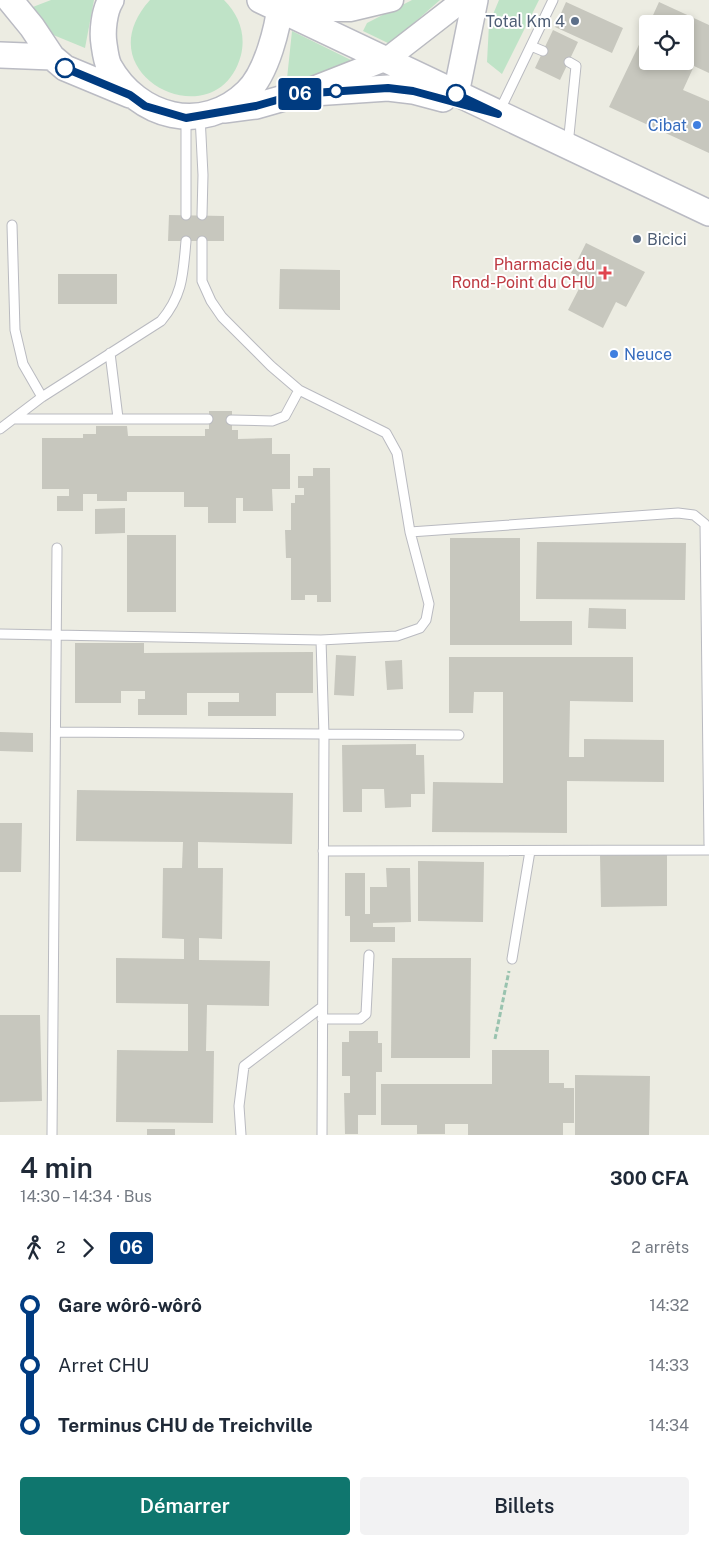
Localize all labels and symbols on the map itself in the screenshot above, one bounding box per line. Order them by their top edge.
place label: Total Km 4 [485,12,565,31]
marker: Total Km 4 [569,15,581,27]
unlabelled marker [55,58,75,78]
line badge: 06 [278,78,322,110]
unlabelled marker [329,84,343,98]
unlabelled marker [446,84,466,104]
place label: Cibat [648,116,687,135]
marker: Cibat [691,119,703,131]
place label: Bicici [647,230,687,249]
marker: Bicici [631,233,643,245]
place label: Pharmacie du Rond-Point du CHU [452,255,595,292]
marker: Pharmacie du Rond-Point du CHU [599,267,611,279]
place label: Neuce [624,345,672,364]
marker: Neuce [608,348,620,360]

